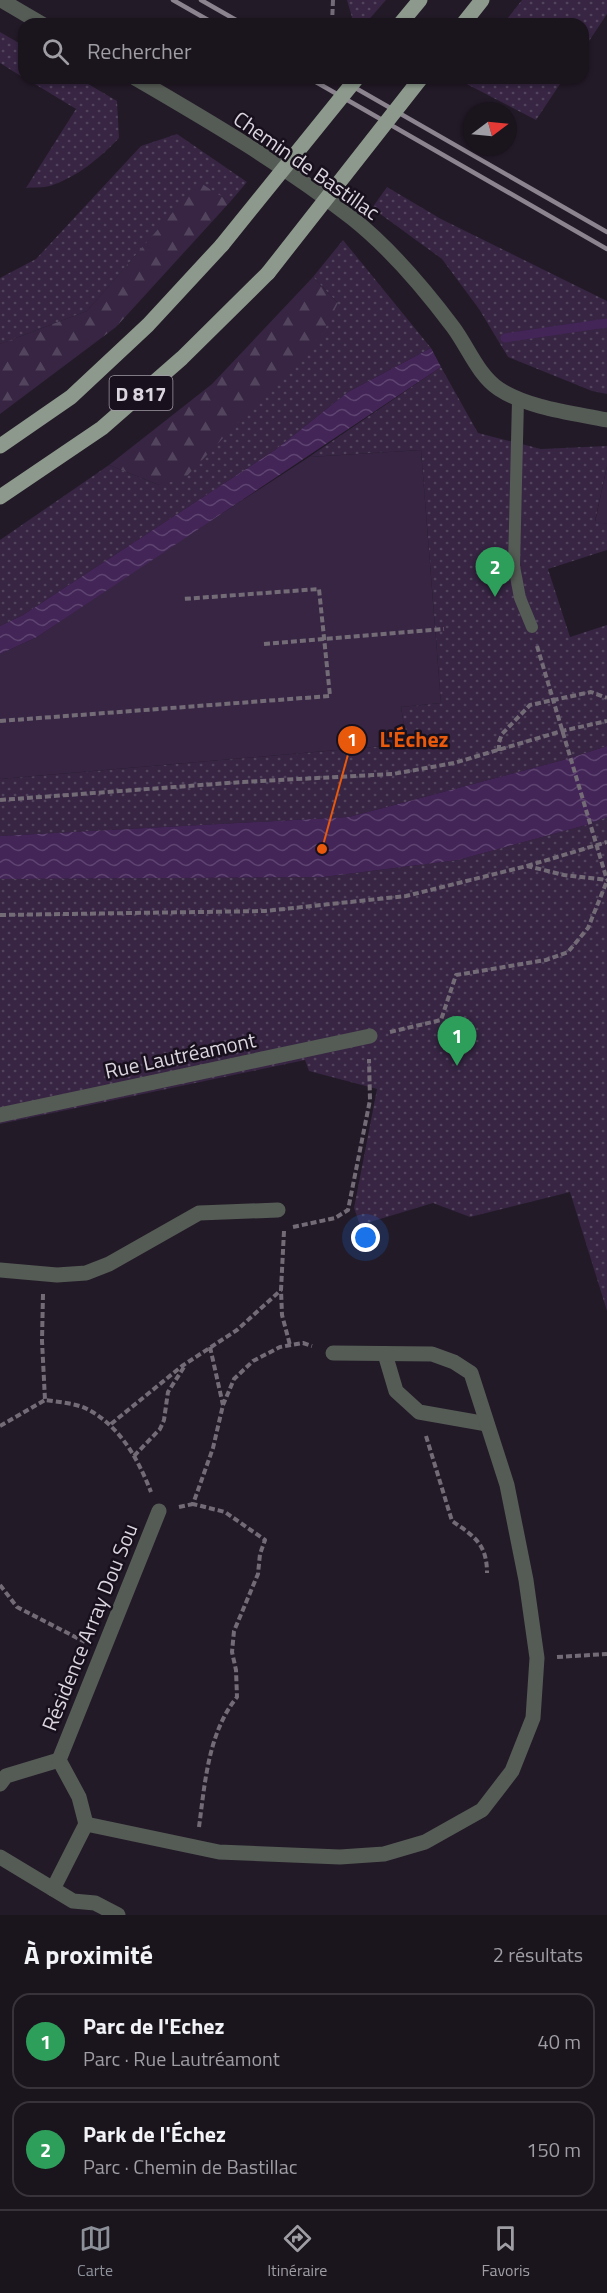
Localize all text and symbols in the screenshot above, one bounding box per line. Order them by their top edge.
search box [18,18,589,84]
text: Rechercher [87,34,192,68]
icon: search [39,35,72,68]
street label: Chemin de Bastillac [227,102,387,228]
north arrow [463,102,517,156]
road number: D 817 [110,376,172,410]
pin: 2 [476,548,514,597]
callout: L'Échez [337,720,461,760]
text: L'Échez [379,722,449,756]
text: 1 [347,726,357,753]
pin: 1 [438,1016,476,1066]
street label: Rue Lautréamont [101,1023,259,1087]
your location [351,1223,380,1252]
street label: Résidence Array Dou Sou [33,1518,145,1736]
text: À proximité [24,1935,153,1974]
text: 2 résultats [493,1939,583,1970]
text: Parc de l'Echez [83,2009,225,2043]
text: 1 [40,2026,51,2057]
text: 40 m [537,2026,581,2057]
text: Parc · Rue Lautréamont [83,2043,280,2074]
text: Park de l'Échez [83,2117,226,2151]
text: 2 [40,2134,51,2165]
text: 150 m [526,2134,581,2165]
text: Parc · Chemin de Bastillac [83,2151,297,2182]
tab: Carte [77,2222,113,2282]
tab: Itinéraire [267,2222,327,2282]
tab: Favoris [482,2222,530,2282]

